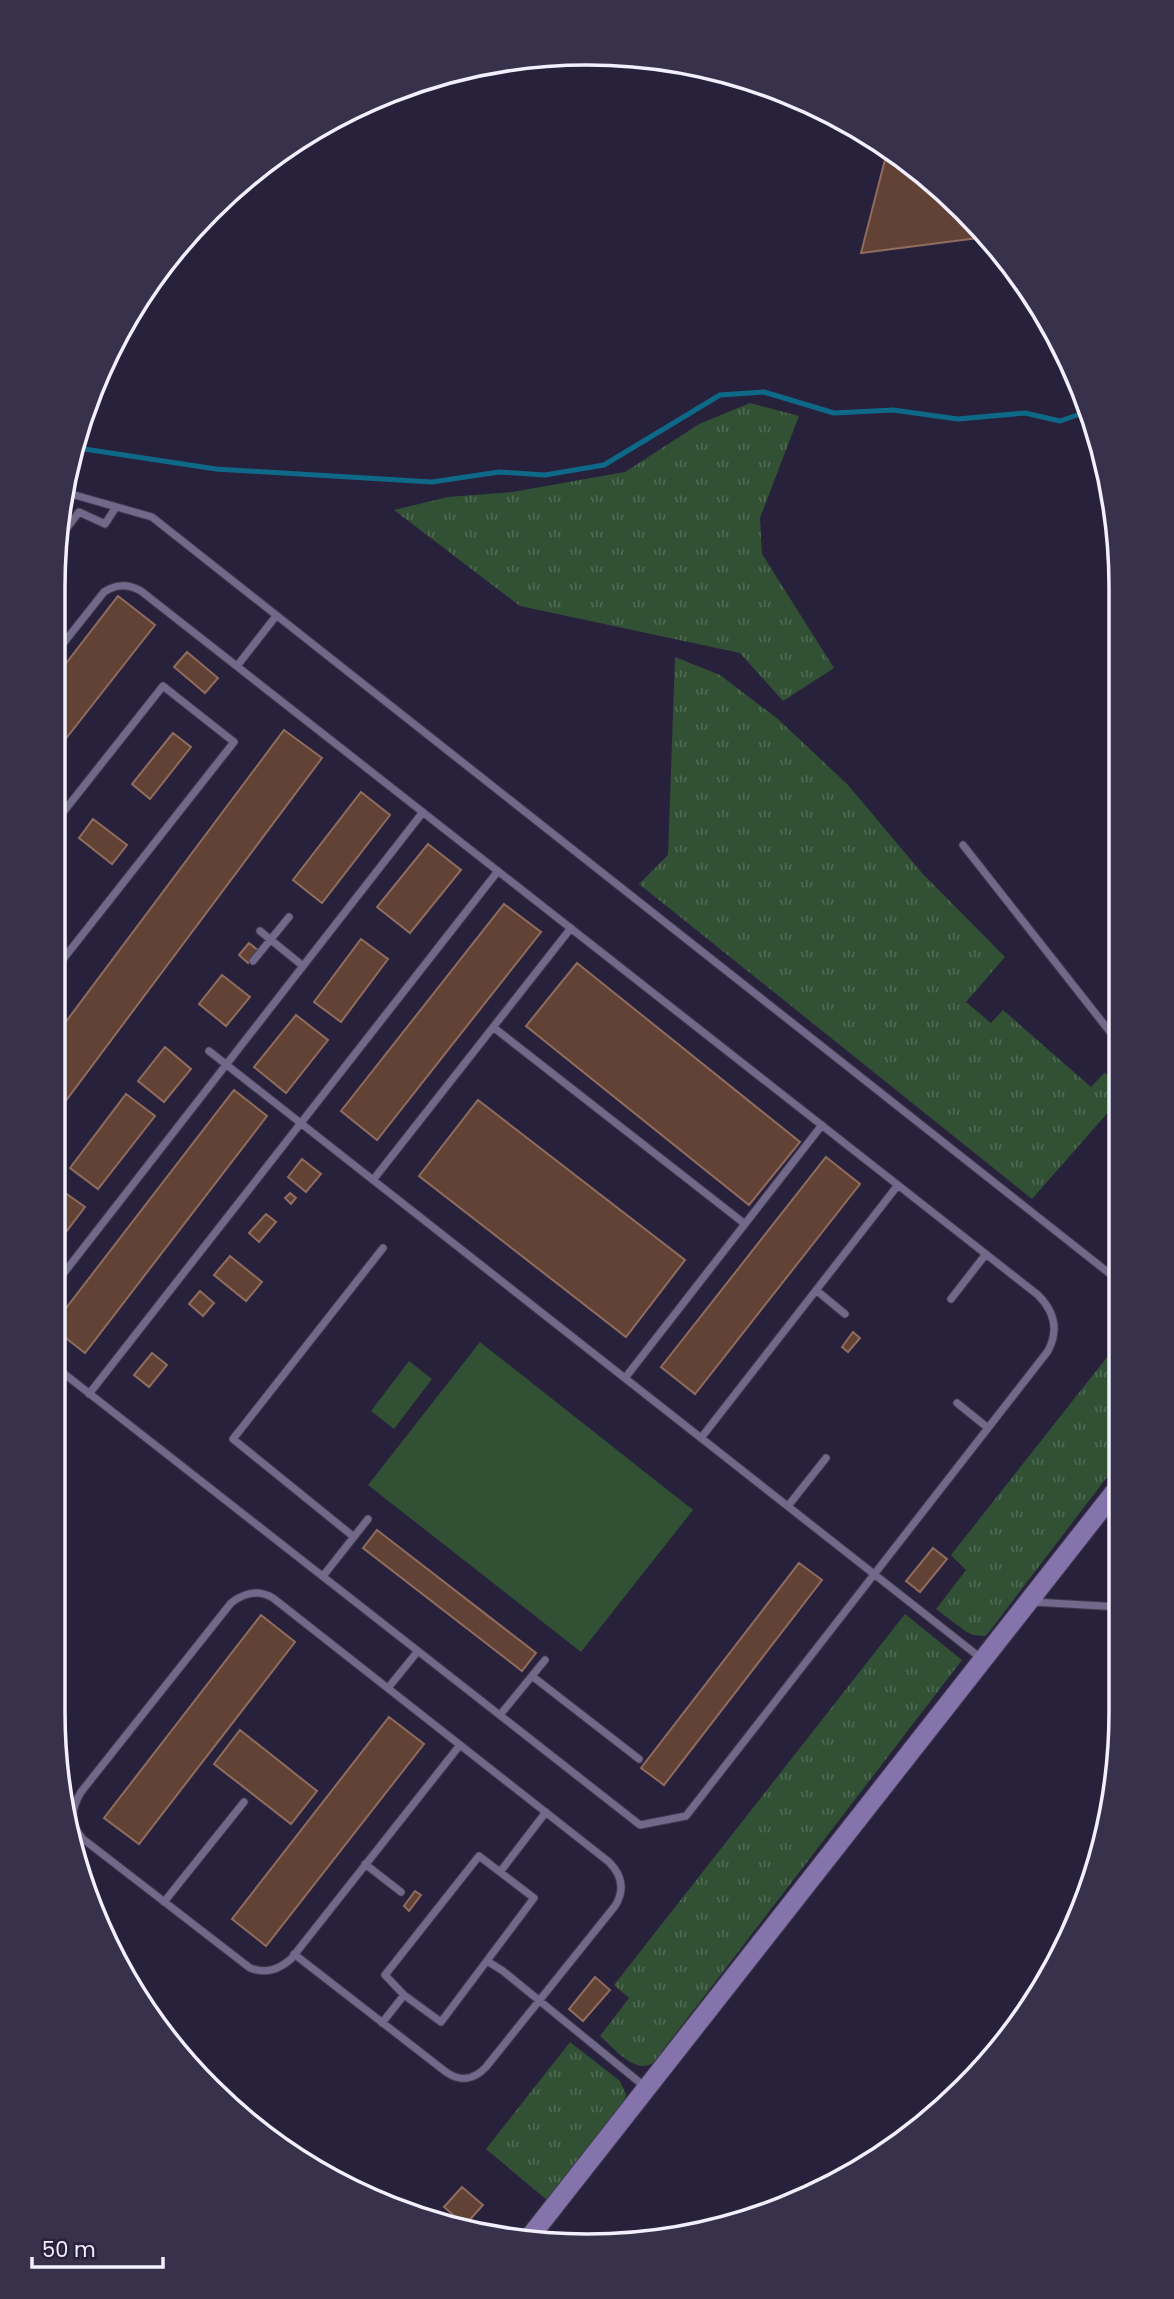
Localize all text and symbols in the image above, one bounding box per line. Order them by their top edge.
scale bar [32,2226,163,2270]
text: 50 m [42,2235,96,2264]

